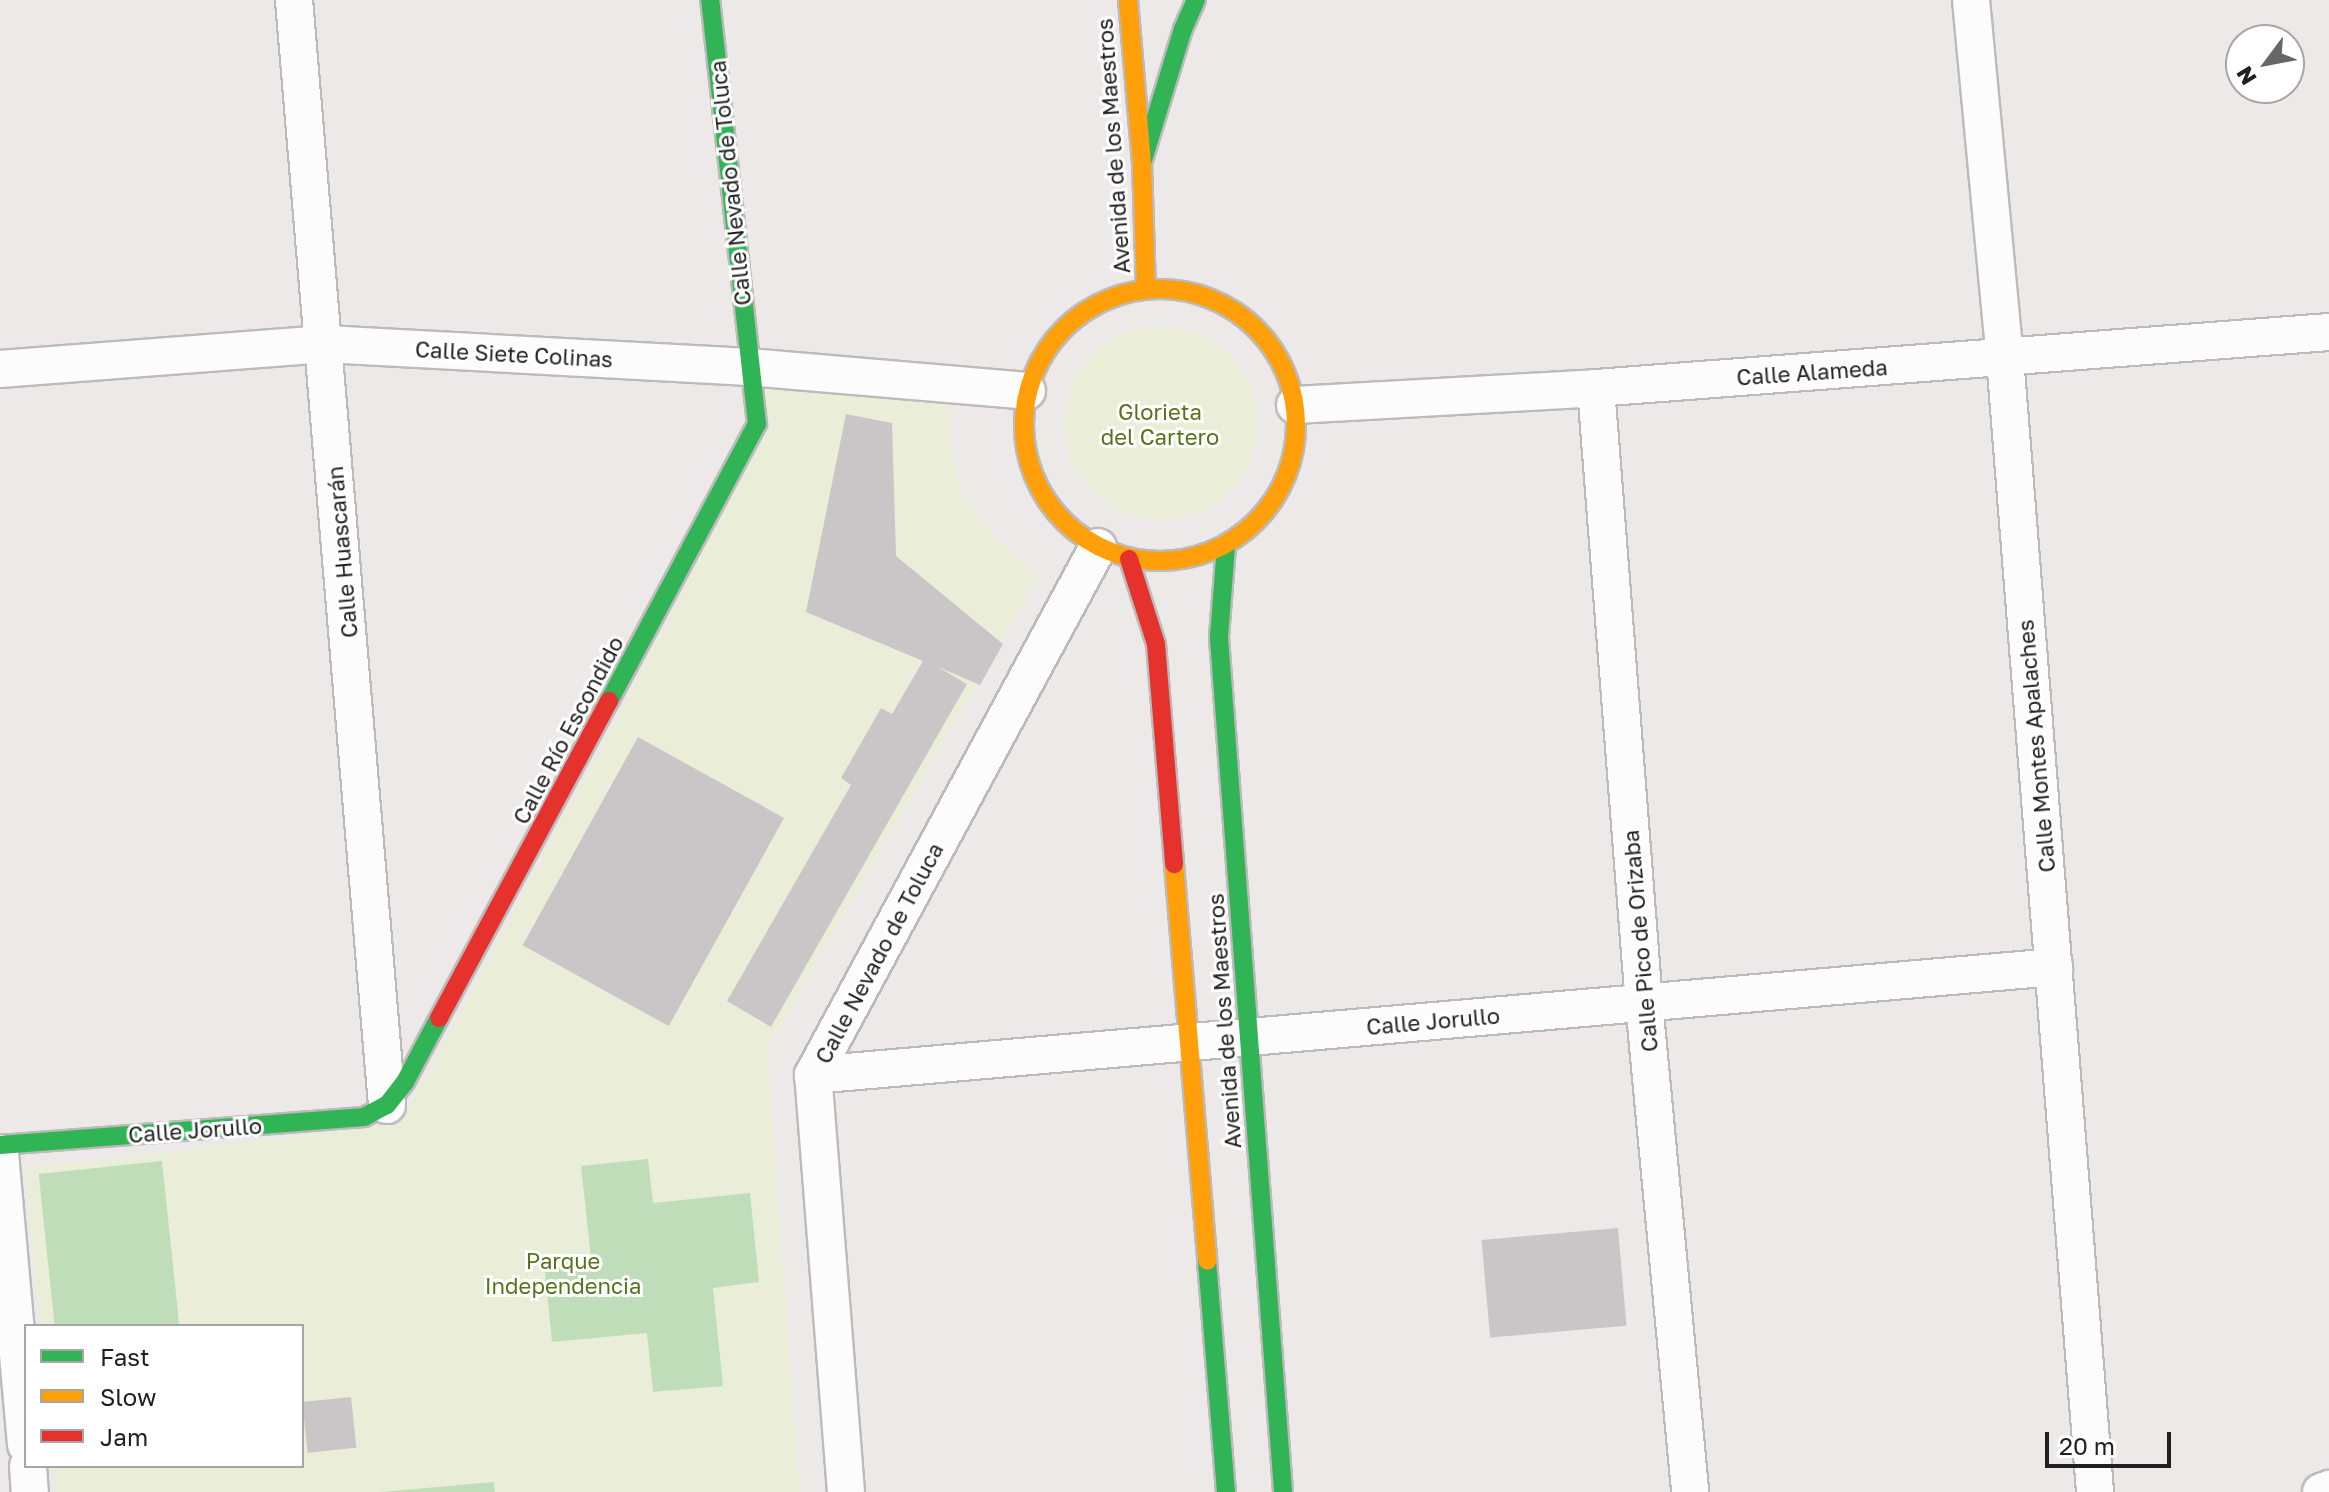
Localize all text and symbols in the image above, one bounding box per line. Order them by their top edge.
street label: Avenida de los Maestros [1091,18,1135,274]
north arrow [2225,24,2305,104]
street label: Calle Nevado de Toluca [704,59,756,307]
text: N [2230,62,2262,90]
street label: Calle Siete Colinas [414,336,614,372]
street label: Calle Alameda [1736,354,1888,390]
park label: Glorieta del Cartero [1101,398,1219,450]
street label: Calle Huascarán [321,465,363,639]
street label: Calle Montes Apalaches [2012,618,2060,874]
street label: Calle Río Escondido [507,632,629,828]
street label: Calle Pico de Orizaba [1617,829,1663,1053]
street label: Calle Nevado de Toluca [810,838,948,1068]
street label: Avenida de los Maestros [1202,893,1246,1149]
street label: Calle Jorullo [1365,1002,1501,1040]
street label: Calle Jorullo [127,1112,263,1148]
park label: Parque Independencia [485,1247,641,1298]
legend [24,1324,304,1468]
text: Fast [100,1342,150,1371]
text: Slow [100,1382,156,1411]
scale bar [2049,1416,2175,1466]
text: Jam [100,1422,148,1451]
text: 20 m [2059,1431,2115,1460]

